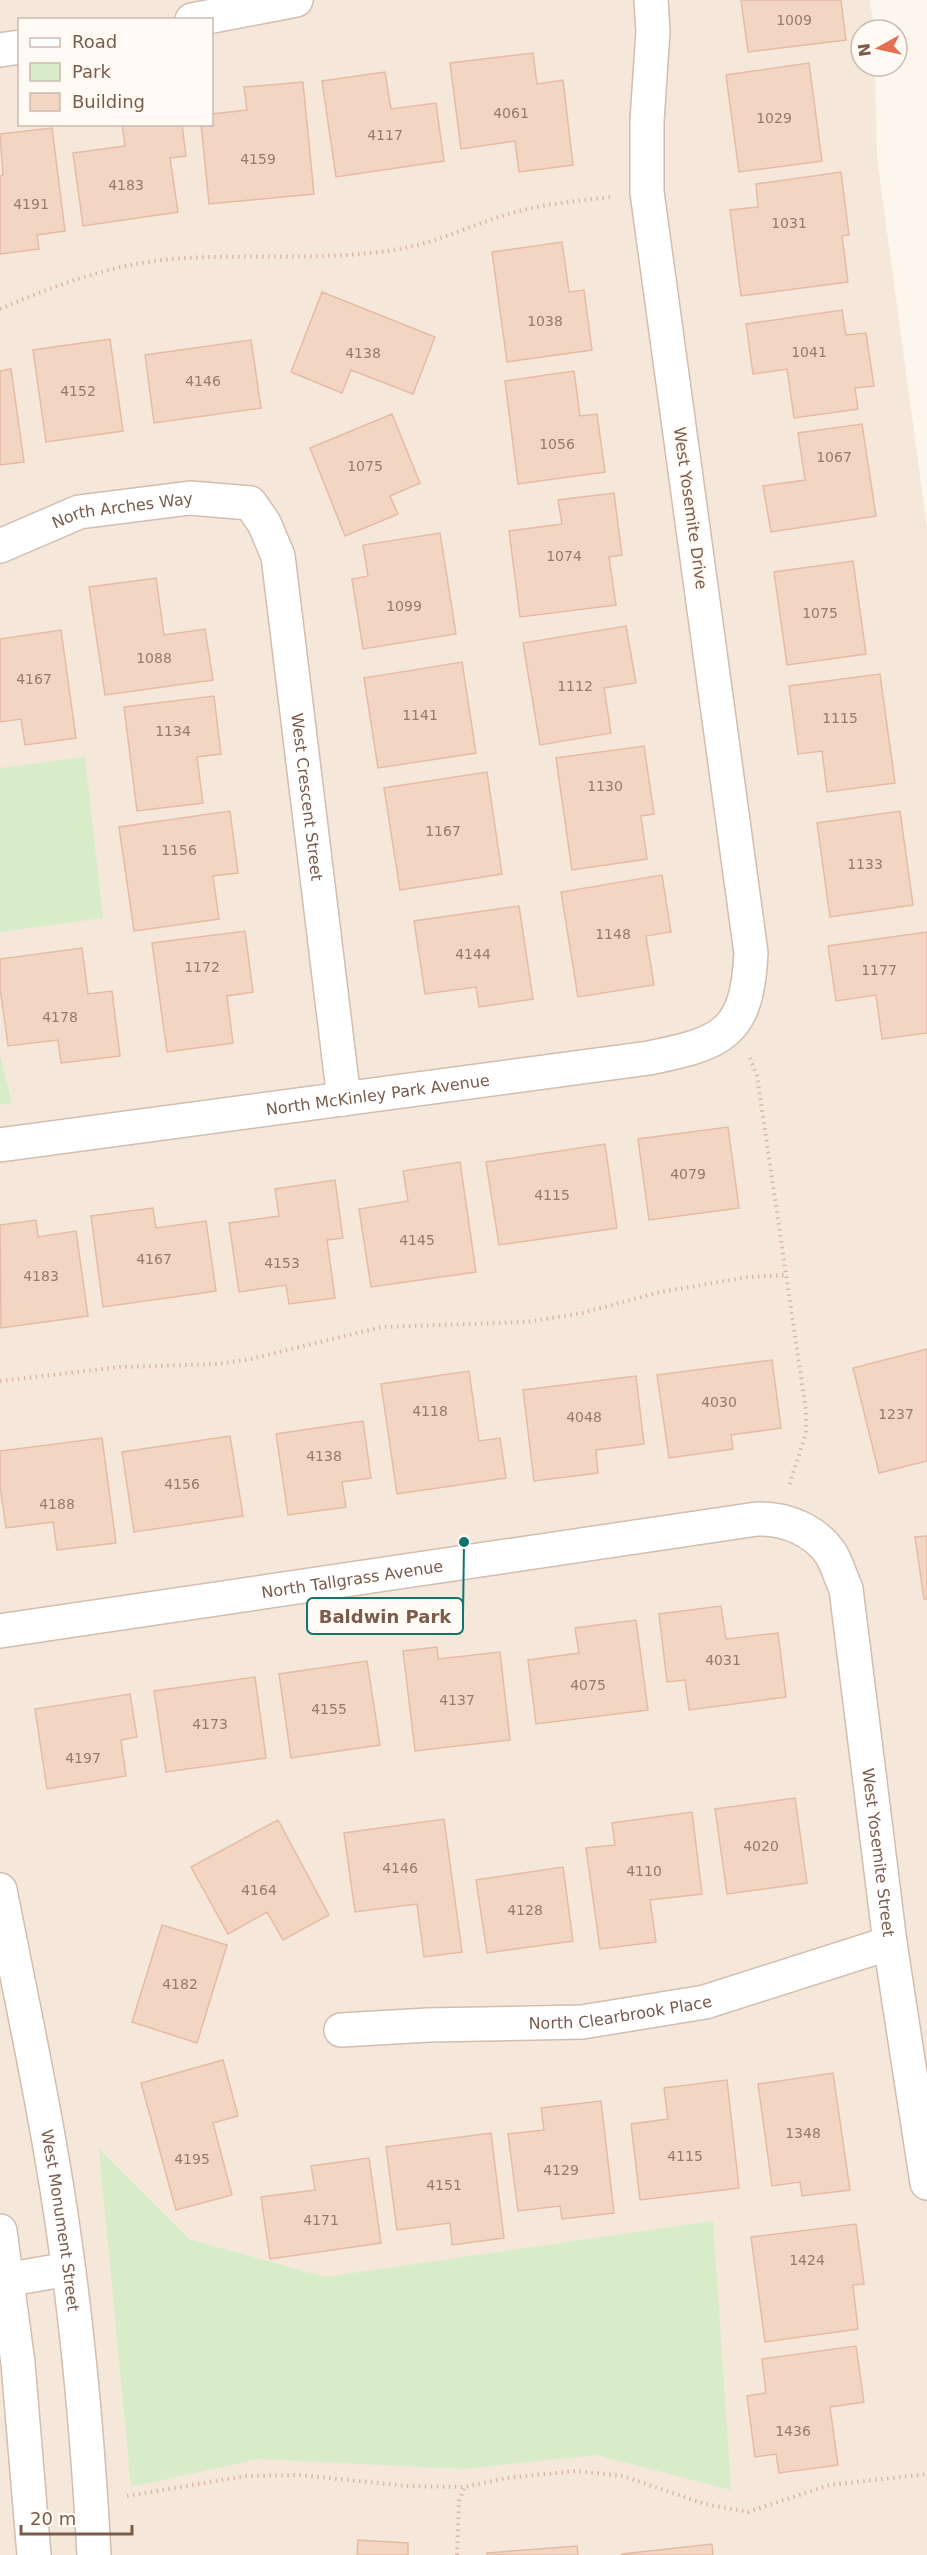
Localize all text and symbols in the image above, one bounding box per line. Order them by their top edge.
house number: 1009 [776,12,812,28]
legend [18,18,213,126]
north arrow [849,18,909,78]
text: Road [72,31,117,52]
text: N [854,42,875,58]
text: Park [72,61,111,82]
text: Building [72,91,145,112]
house number: 4061 [493,105,529,121]
house number: 1029 [756,110,792,126]
house number: 4117 [367,127,403,143]
house number: 4159 [240,151,276,167]
house number: 4183 [108,177,144,193]
house number: 4191 [13,196,49,212]
house number: 1031 [771,215,807,231]
house number: 1038 [527,313,563,329]
house number: 1041 [791,344,827,360]
house number: 4138 [345,345,381,361]
house number: 4146 [185,373,221,389]
house number: 4152 [60,383,96,399]
street label: West Yosemite Drive [670,426,711,591]
house number: 1056 [539,436,575,452]
house number: 1067 [816,449,852,465]
house number: 1075 [347,458,383,474]
street label: North Arches Way [49,489,194,533]
house number: 1074 [546,548,582,564]
house number: 1099 [386,598,422,614]
house number: 1075 [802,605,838,621]
house number: 1088 [136,650,172,666]
house number: 4167 [16,671,52,687]
house number: 1112 [557,678,593,694]
house number: 1141 [402,707,438,723]
house number: 1115 [822,710,858,726]
street label: West Crescent Street [287,712,326,882]
house number: 1134 [155,723,191,739]
house number: 1130 [587,778,623,794]
house number: 1167 [425,823,461,839]
house number: 1156 [161,842,197,858]
house number: 1133 [847,856,883,872]
house number: 1148 [595,926,631,942]
house number: 4144 [455,946,491,962]
house number: 1172 [184,959,220,975]
house number: 1177 [861,962,897,978]
house number: 4178 [42,1009,78,1025]
street label: North McKinley Park Avenue [265,1070,491,1119]
house number: 4079 [670,1166,706,1182]
house number: 4115 [534,1187,570,1203]
house number: 4145 [399,1232,435,1248]
house number: 4167 [136,1251,172,1267]
house number: 4153 [264,1255,300,1271]
house number: 4183 [23,1268,59,1284]
house number: 4030 [701,1394,737,1410]
house number: 4118 [412,1403,448,1419]
house number: 1237 [878,1406,914,1422]
house number: 4048 [566,1409,602,1425]
house number: 4138 [306,1448,342,1464]
house number: 4156 [164,1476,200,1492]
house number: 4188 [39,1496,75,1512]
street label: North Tallgrass Avenue [260,1557,444,1602]
callout: Baldwin Park [307,1598,463,1634]
text: Baldwin Park [319,1606,452,1627]
house number: 4031 [705,1652,741,1668]
house number: 4075 [570,1677,606,1693]
house number: 4137 [439,1692,475,1708]
house number: 4155 [311,1701,347,1717]
house number: 4173 [192,1716,228,1732]
house number: 4197 [65,1750,101,1766]
street label: West Yosemite Street [858,1767,898,1938]
house number: 4020 [743,1838,779,1854]
house number: 4146 [382,1860,418,1876]
house number: 4110 [626,1863,662,1879]
house number: 4164 [241,1882,277,1898]
house number: 4128 [507,1902,543,1918]
house number: 4182 [162,1976,198,1992]
street label: North Clearbrook Place [528,1991,714,2033]
house number: 1348 [785,2125,821,2141]
street label: West Monument Street [37,2128,83,2313]
house number: 4115 [667,2148,703,2164]
house number: 4195 [174,2151,210,2167]
house number: 4129 [543,2162,579,2178]
house number: 4151 [426,2177,462,2193]
house number: 4171 [303,2212,339,2228]
house number: 1424 [789,2252,825,2268]
house number: 1436 [775,2423,811,2439]
scale bar [21,2498,132,2536]
text: 20 m [30,2508,76,2529]

